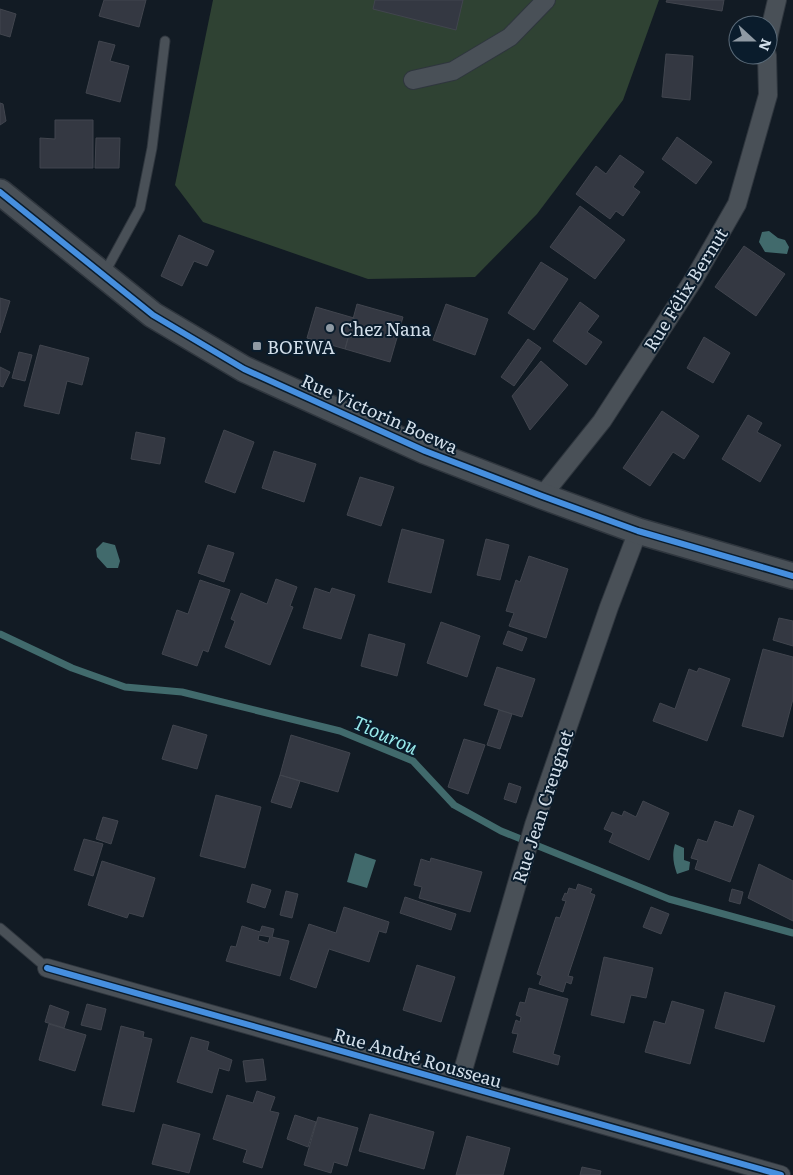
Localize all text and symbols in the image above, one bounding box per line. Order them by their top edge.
north arrow [728,15,778,65]
text: N [755,36,778,54]
street label: Rue Félix Bernut [636,221,734,356]
place label: Chez Nana [340,315,431,342]
marker: Chez Nana [324,322,336,334]
place label: BOEWA [267,333,335,360]
marker: BOEWA [251,340,263,352]
street label: Rue Victorin Boewa [297,366,463,460]
water label: Tiourou [349,707,423,761]
street label: Rue Jean Creugnet [504,725,580,886]
street label: Rue André Rousseau [331,1020,505,1094]

